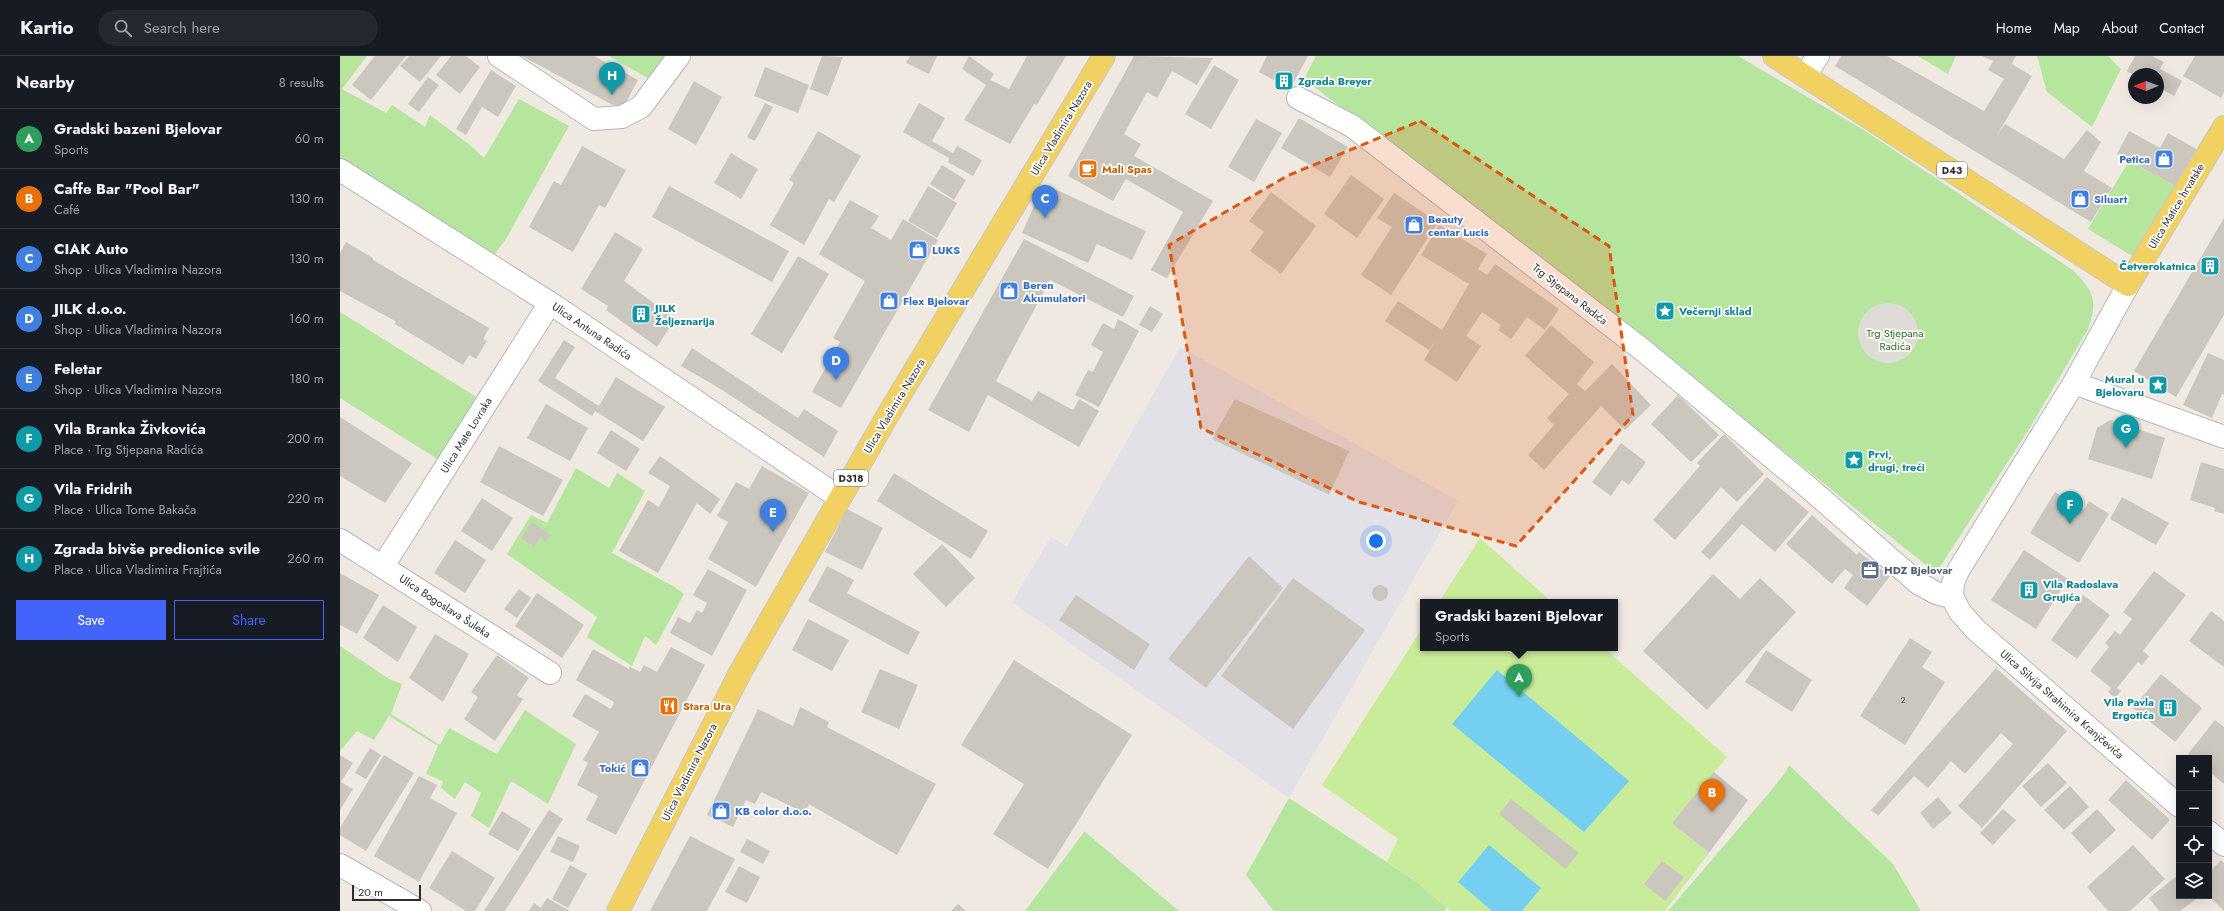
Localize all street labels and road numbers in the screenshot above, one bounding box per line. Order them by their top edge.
street label: Ulica Vladimira Nazora [1026,78,1096,178]
street label: Ulica Matice hrvatske [2144,160,2208,252]
road number: D43 [1937,162,1967,178]
street label: Trg Stjepana Radića [1529,260,1611,328]
street label: Ulica Antuna Radića [549,298,635,364]
street label: Ulica Vladimira Nazora [859,356,929,456]
street label: Ulica Mate Lovraka [436,394,496,476]
road number: D318 [834,470,868,486]
street label: Ulica Bogoslava Šuleka [396,570,494,642]
street label: Ulica Silvija Strahimira Kranjčevića [1997,646,2127,762]
street label: Ulica Vladimira Nazora [657,720,721,824]

